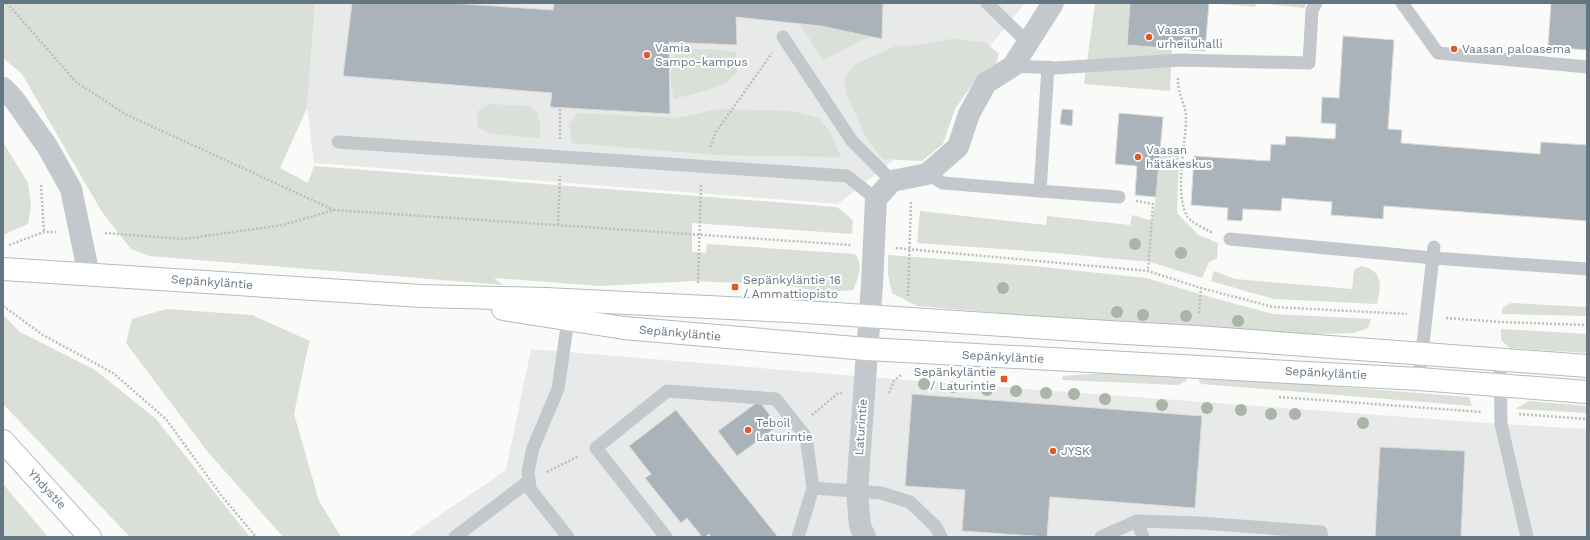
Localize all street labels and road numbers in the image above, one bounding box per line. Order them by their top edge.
street label: Sepänkyläntie [170,272,254,292]
street label: Sepänkyläntie [638,322,722,344]
street label: Sepänkyläntie [962,348,1045,366]
street label: Sepänkyläntie [1285,364,1368,382]
street label: Laturintie [852,398,870,456]
street label: Yhdystie [25,466,69,512]

